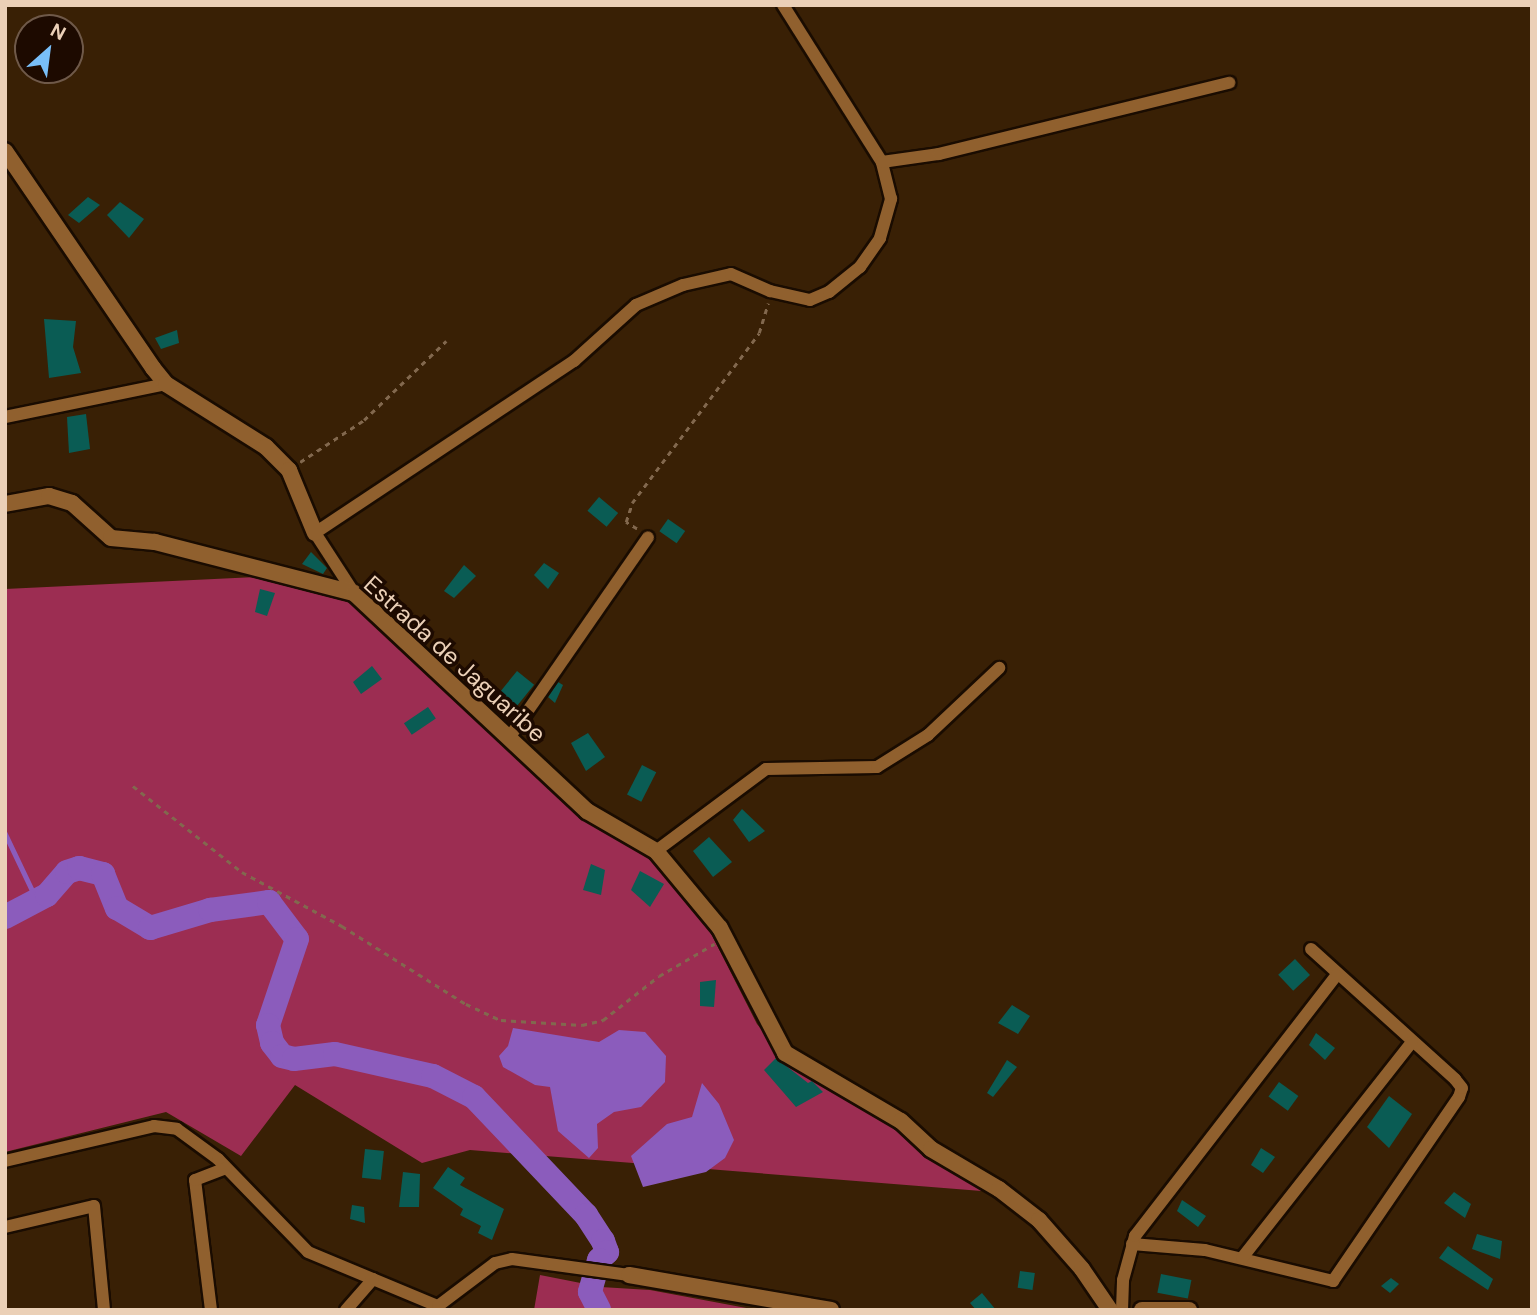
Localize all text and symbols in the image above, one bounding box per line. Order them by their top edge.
north arrow [14,14,84,84]
text: N [46,17,70,46]
street label: Estrada de Jaguaribe [358,570,552,748]

